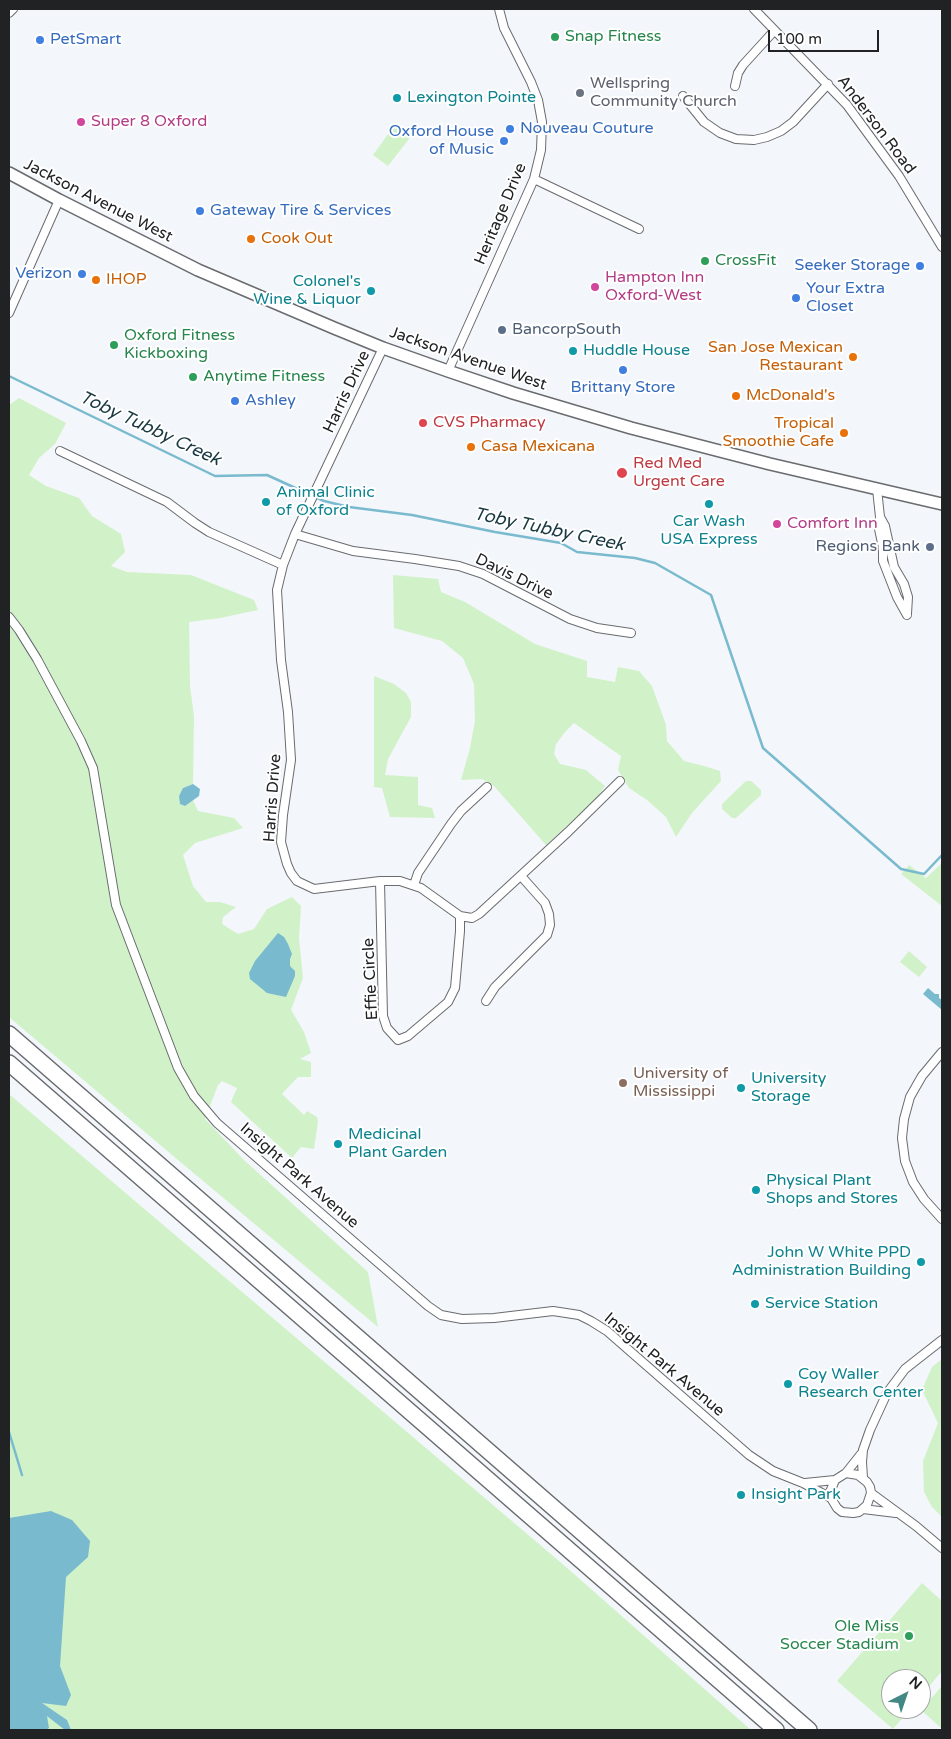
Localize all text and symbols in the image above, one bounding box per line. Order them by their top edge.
scale bar [771,20,882,52]
place label: Snap Fitness [565,27,662,47]
place label: PetSmart [50,30,121,50]
text: 100 m [776,30,822,48]
marker: Snap Fitness [549,31,561,43]
marker: PetSmart [34,34,46,46]
street label: Anderson Road [833,72,919,178]
place label: Wellspring Community Church [590,74,737,112]
marker: Wellspring Community Church [574,87,586,99]
place label: Lexington Pointe [407,88,536,108]
marker: Lexington Pointe [391,92,403,104]
place label: Super 8 Oxford [91,112,207,132]
marker: Super 8 Oxford [75,116,87,128]
place label: Nouveau Couture [520,119,653,139]
place label: Oxford House of Music [389,122,494,160]
marker: Nouveau Couture [504,123,516,135]
marker: Oxford House of Music [498,135,510,147]
street label: Jackson Avenue West [20,155,176,247]
street label: Heritage Drive [471,160,531,268]
place label: Gateway Tire & Services [210,201,391,221]
marker: Gateway Tire & Services [194,205,206,217]
place label: Cook Out [261,229,333,249]
marker: Cook Out [245,233,257,245]
place label: CrossFit [715,251,776,271]
marker: CrossFit [699,255,711,267]
place label: Seeker Storage [795,256,910,276]
marker: Seeker Storage [914,260,926,272]
place label: Verizon [15,264,72,284]
marker: Verizon [76,268,88,280]
place label: Hampton Inn Oxford-West [605,268,704,306]
place label: IHOP [106,270,146,290]
place label: Colonel's Wine & Liquor [253,272,361,310]
marker: IHOP [90,274,102,286]
place label: Your Extra Closet [806,279,885,317]
marker: Hampton Inn Oxford-West [589,281,601,293]
marker: Colonel's Wine & Liquor [365,285,377,297]
marker: Your Extra Closet [790,292,802,304]
place label: BancorpSouth [512,320,621,340]
street label: Jackson Avenue West [387,323,549,395]
marker: BancorpSouth [496,324,508,336]
place label: Oxford Fitness Kickboxing [124,326,235,364]
place label: San Jose Mexican Restaurant [708,338,843,376]
marker: Oxford Fitness Kickboxing [108,339,120,351]
place label: Huddle House [583,341,690,361]
marker: Huddle House [567,345,579,357]
street label: Harris Drive [320,348,374,436]
marker: San Jose Mexican Restaurant [847,351,859,363]
marker: Brittany Store [617,364,629,376]
place label: Anytime Fitness [203,367,325,387]
marker: Anytime Fitness [187,371,199,383]
place label: Brittany Store [571,378,675,398]
place label: McDonald's [746,386,835,406]
water label: Toby Tubby Creek [76,387,224,471]
marker: McDonald's [730,390,742,402]
place label: Ashley [245,391,296,411]
marker: Ashley [229,395,241,407]
place label: CVS Pharmacy [433,413,545,433]
place label: Tropical Smoothie Cafe [723,414,834,452]
marker: CVS Pharmacy [417,417,429,429]
marker: Tropical Smoothie Cafe [838,427,850,439]
place label: Casa Mexicana [481,437,595,457]
marker: Casa Mexicana [465,441,477,453]
place label: Red Med Urgent Care [633,454,725,492]
marker: Red Med Urgent Care [615,466,629,480]
place label: Animal Clinic of Oxford [276,483,375,521]
marker: Animal Clinic of Oxford [260,496,272,508]
marker: Car Wash USA Express [703,498,715,510]
water label: Toby Tubby Creek [472,503,626,557]
place label: Car Wash USA Express [660,512,758,550]
place label: Comfort Inn [787,514,878,534]
marker: Comfort Inn [771,518,783,530]
place label: Regions Bank [816,537,920,557]
marker: Regions Bank [924,541,936,553]
street label: Davis Drive [472,550,556,604]
street label: Harris Drive [260,753,286,843]
street label: Effie Circle [359,937,383,1021]
place label: University of Mississippi [633,1064,728,1102]
place label: University Storage [751,1069,826,1107]
marker: University of Mississippi [617,1077,629,1089]
marker: University Storage [735,1082,747,1094]
street label: Insight Park Avenue [236,1119,362,1233]
place label: Medicinal Plant Garden [348,1125,447,1163]
marker: Medicinal Plant Garden [332,1138,344,1150]
place label: Physical Plant Shops and Stores [766,1171,898,1209]
marker: Physical Plant Shops and Stores [750,1184,762,1196]
place label: John W White PPD Administration Building [732,1243,911,1281]
marker: John W White PPD Administration Building [915,1256,927,1268]
place label: Service Station [765,1294,878,1314]
marker: Service Station [749,1298,761,1310]
street label: Insight Park Avenue [600,1309,728,1421]
place label: Coy Waller Research Center [798,1365,923,1403]
marker: Coy Waller Research Center [782,1378,794,1390]
place label: Insight Park [751,1485,841,1505]
marker: Insight Park [735,1489,747,1501]
place label: Ole Miss Soccer Stadium [780,1617,899,1655]
marker: Ole Miss Soccer Stadium [903,1630,915,1642]
north arrow [881,1669,931,1719]
text: N [906,1673,925,1693]

